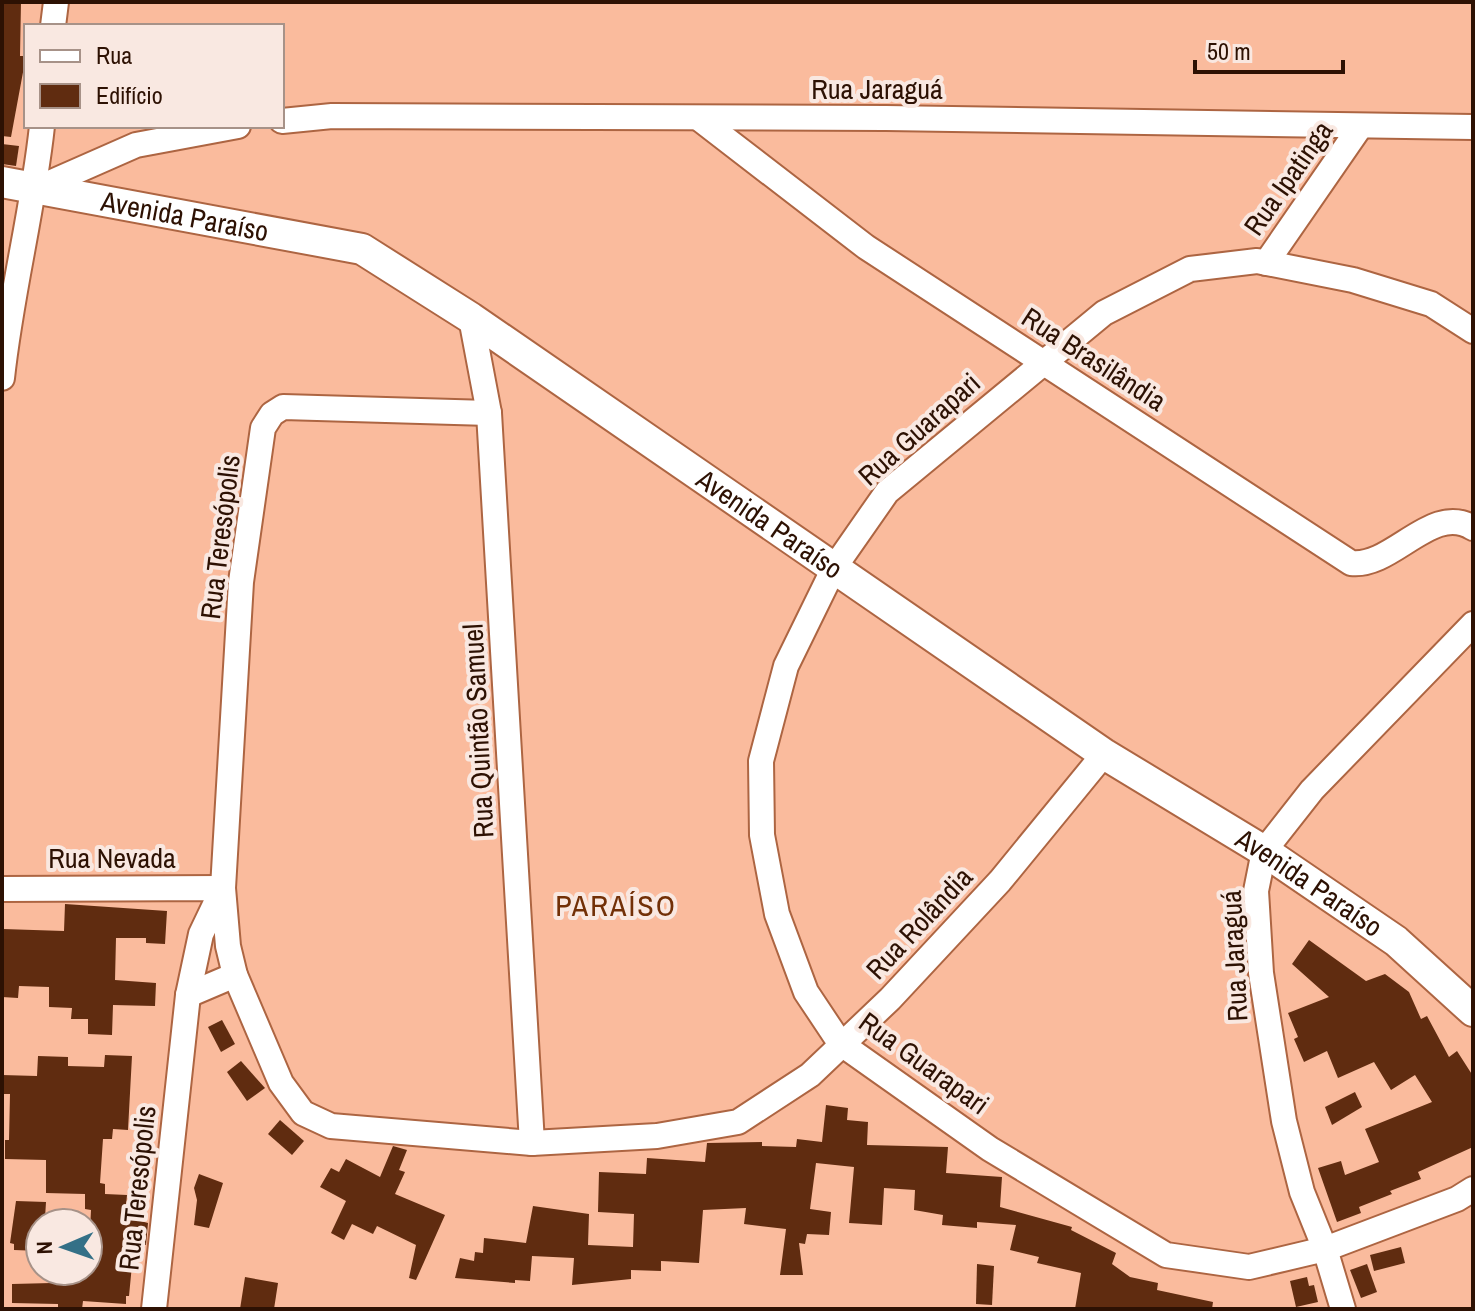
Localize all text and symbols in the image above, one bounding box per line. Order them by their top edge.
legend [24,24,284,128]
scale bar [1195,24,1343,74]
text: 50 m [1207,35,1251,67]
text: Rua [96,39,132,71]
street label: Rua Jaraguá [811,70,943,108]
text: Edifício [96,79,163,111]
street label: Rua Ipatinga [1235,113,1341,243]
street label: Avenida Paraíso [97,182,272,250]
street label: Rua Brasilândia [1015,298,1174,420]
street label: Rua Guarapari [850,364,988,494]
street label: Rua Teresópolis [191,453,249,621]
street label: Avenida Paraíso [688,460,850,588]
street label: Rua Quintão Samuel [453,623,503,839]
street label: Avenida Paraíso [1228,819,1390,945]
street label: Rua Nevada [48,839,176,877]
street label: Rua Rolândia [857,859,981,987]
district label: PARAÍSO [555,885,677,925]
street label: Rua Jaraguá [1212,889,1256,1023]
street label: Rua Guarapari [851,1003,997,1123]
street label: Rua Teresópolis [109,1104,165,1272]
north arrow [24,1207,104,1287]
text: N [29,1241,59,1255]

